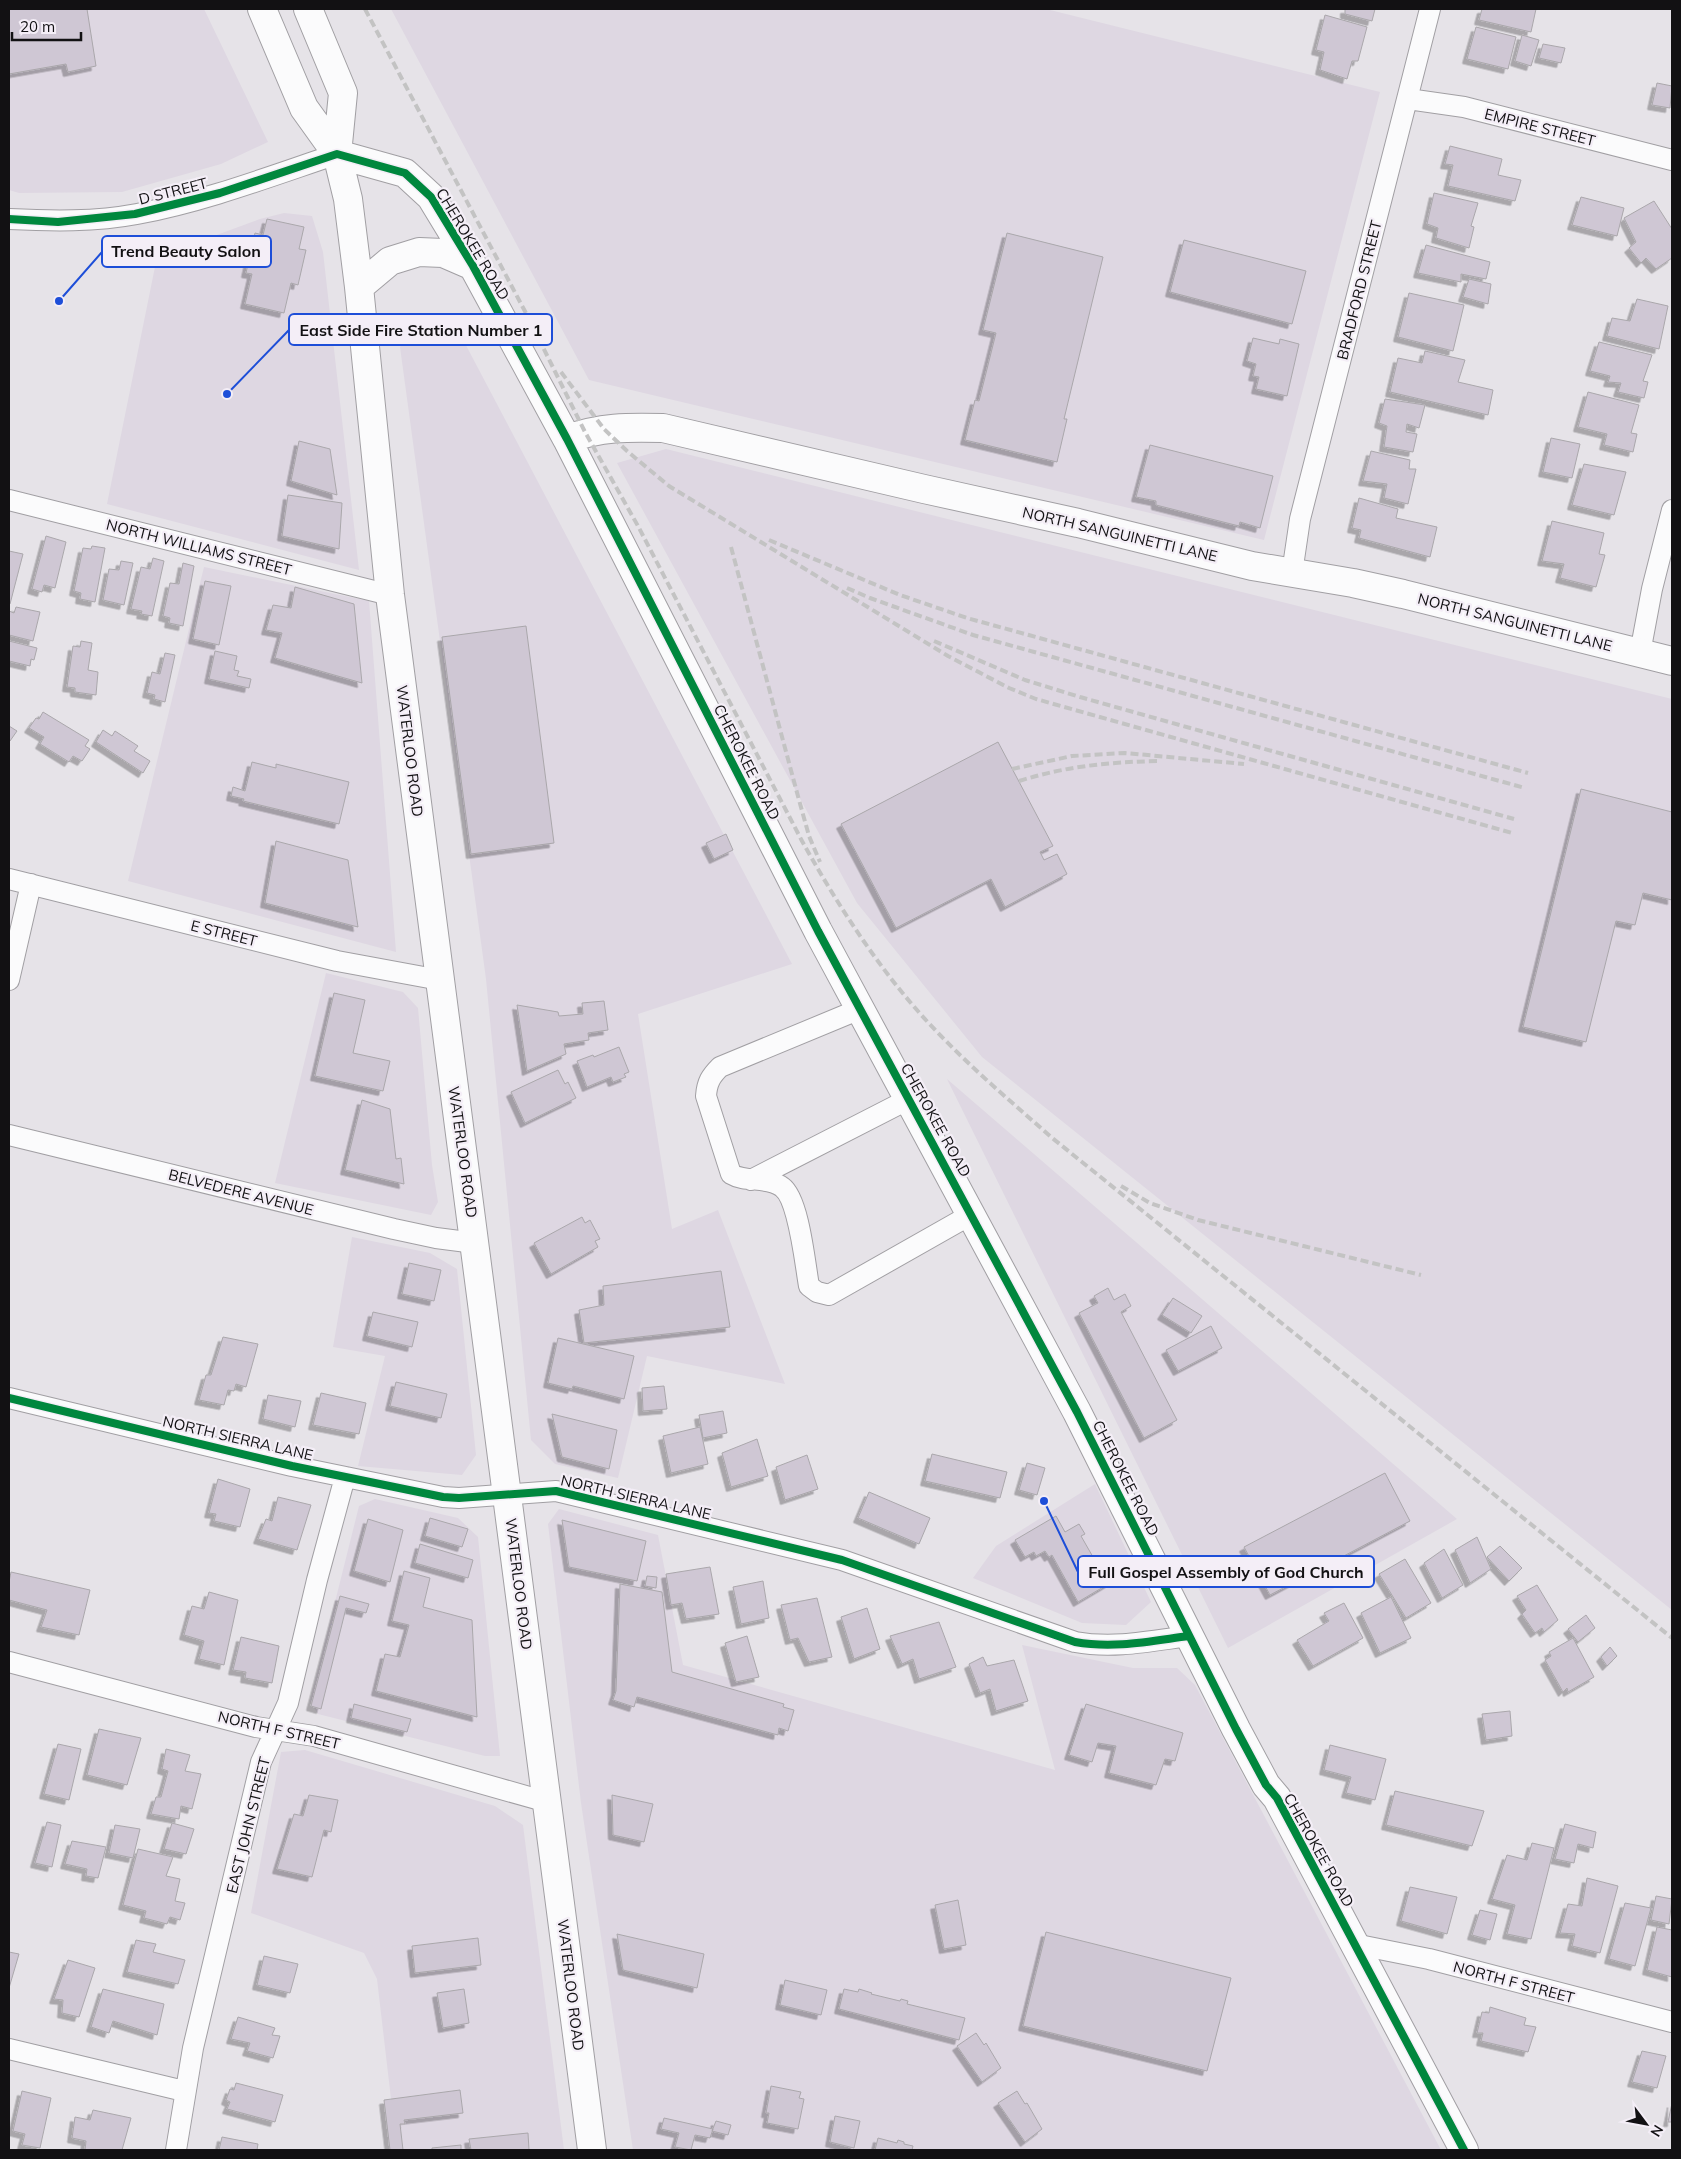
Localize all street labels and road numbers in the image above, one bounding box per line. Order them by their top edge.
street label: EMPIRE STREET [1483,104,1597,150]
street label: D STREET [137,173,209,209]
street label: CHEROKEE ROAD [432,184,514,304]
street label: BRADFORD STREET [1332,218,1386,362]
street label: NORTH SANGUINETTI LANE [1021,502,1220,566]
street label: NORTH WILLIAMS STREET [104,515,294,579]
street label: NORTH SANGUINETTI LANE [1416,589,1614,655]
street label: WATERLOO ROAD [392,684,428,818]
street label: CHEROKEE ROAD [710,701,784,823]
street label: E STREET [189,916,259,950]
street label: CHEROKEE ROAD [897,1060,975,1180]
street label: WATERLOO ROAD [444,1085,482,1219]
street label: BELVEDERE AVENUE [167,1165,316,1219]
street label: NORTH SIERRA LANE [161,1411,315,1465]
street label: CHEROKEE ROAD [1089,1417,1163,1539]
street label: NORTH SIERRA LANE [559,1470,713,1524]
street label: WATERLOO ROAD [501,1517,537,1651]
street label: NORTH F STREET [216,1707,342,1753]
street label: EAST JOHN STREET [222,1755,274,1895]
street label: CHEROKEE ROAD [1280,1790,1358,1910]
street label: WATERLOO ROAD [553,1918,589,2052]
street label: NORTH F STREET [1451,1957,1577,2007]

